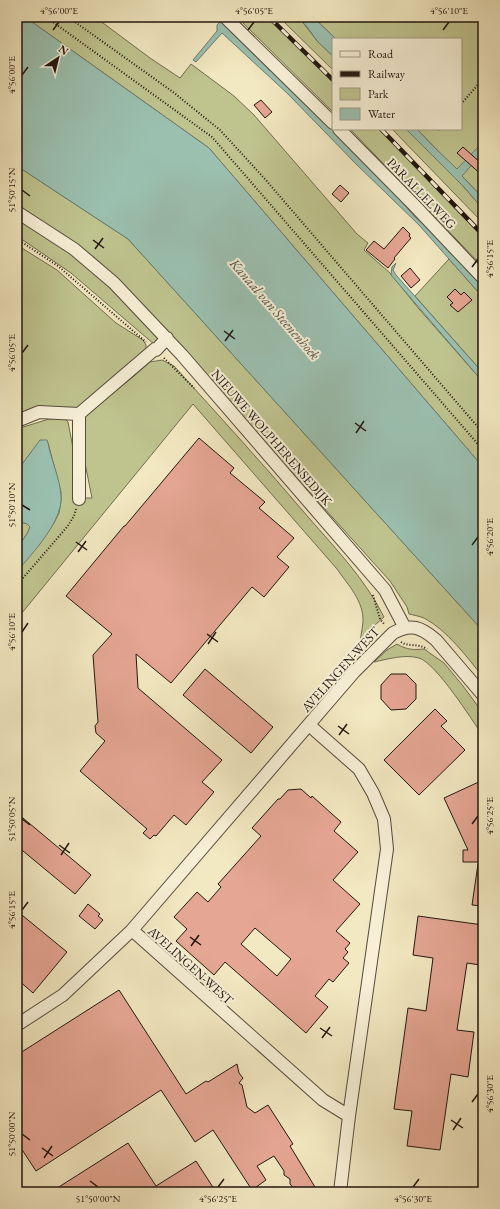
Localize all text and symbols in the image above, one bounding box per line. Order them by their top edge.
text: 4°56'00"E [40,4,78,17]
text: 4°56'05"E [235,4,273,17]
text: 4°56'10"E [430,4,468,17]
north arrow [38,38,78,78]
legend [332,38,462,130]
text: N [56,42,71,58]
text: Road [368,46,394,62]
text: 4°56'00"E [5,56,18,94]
text: Railway [368,66,406,82]
text: Park [368,86,389,102]
text: Water [368,106,395,122]
street label: PARALLELWEG [383,154,460,233]
text: 51°50'15"N [5,167,18,212]
text: 4°56'15"E [483,240,496,278]
water label: Kanaal van Steenenhoek [225,254,324,364]
text: 4°56'05"E [5,334,18,372]
street label: NIEUWE WOLPHERENSEDIJK [208,366,336,509]
text: 51°50'10"N [5,482,18,527]
text: 4°56'20"E [483,518,496,556]
text: 4°56'10"E [5,613,18,651]
street label: AVELINGEN-WEST [297,623,383,716]
text: 51°50'05"N [5,796,18,841]
text: 4°56'25"E [483,797,496,835]
text: 4°56'15"E [5,891,18,929]
street label: AVELINGEN-WEST [144,922,237,1008]
text: 4°56'30"E [483,1075,496,1113]
text: 51°50'00"N [5,1111,18,1156]
text: 51°50'00"N [76,1192,121,1205]
text: 4°56'25"E [199,1192,237,1205]
text: 4°56'30"E [394,1192,432,1205]

